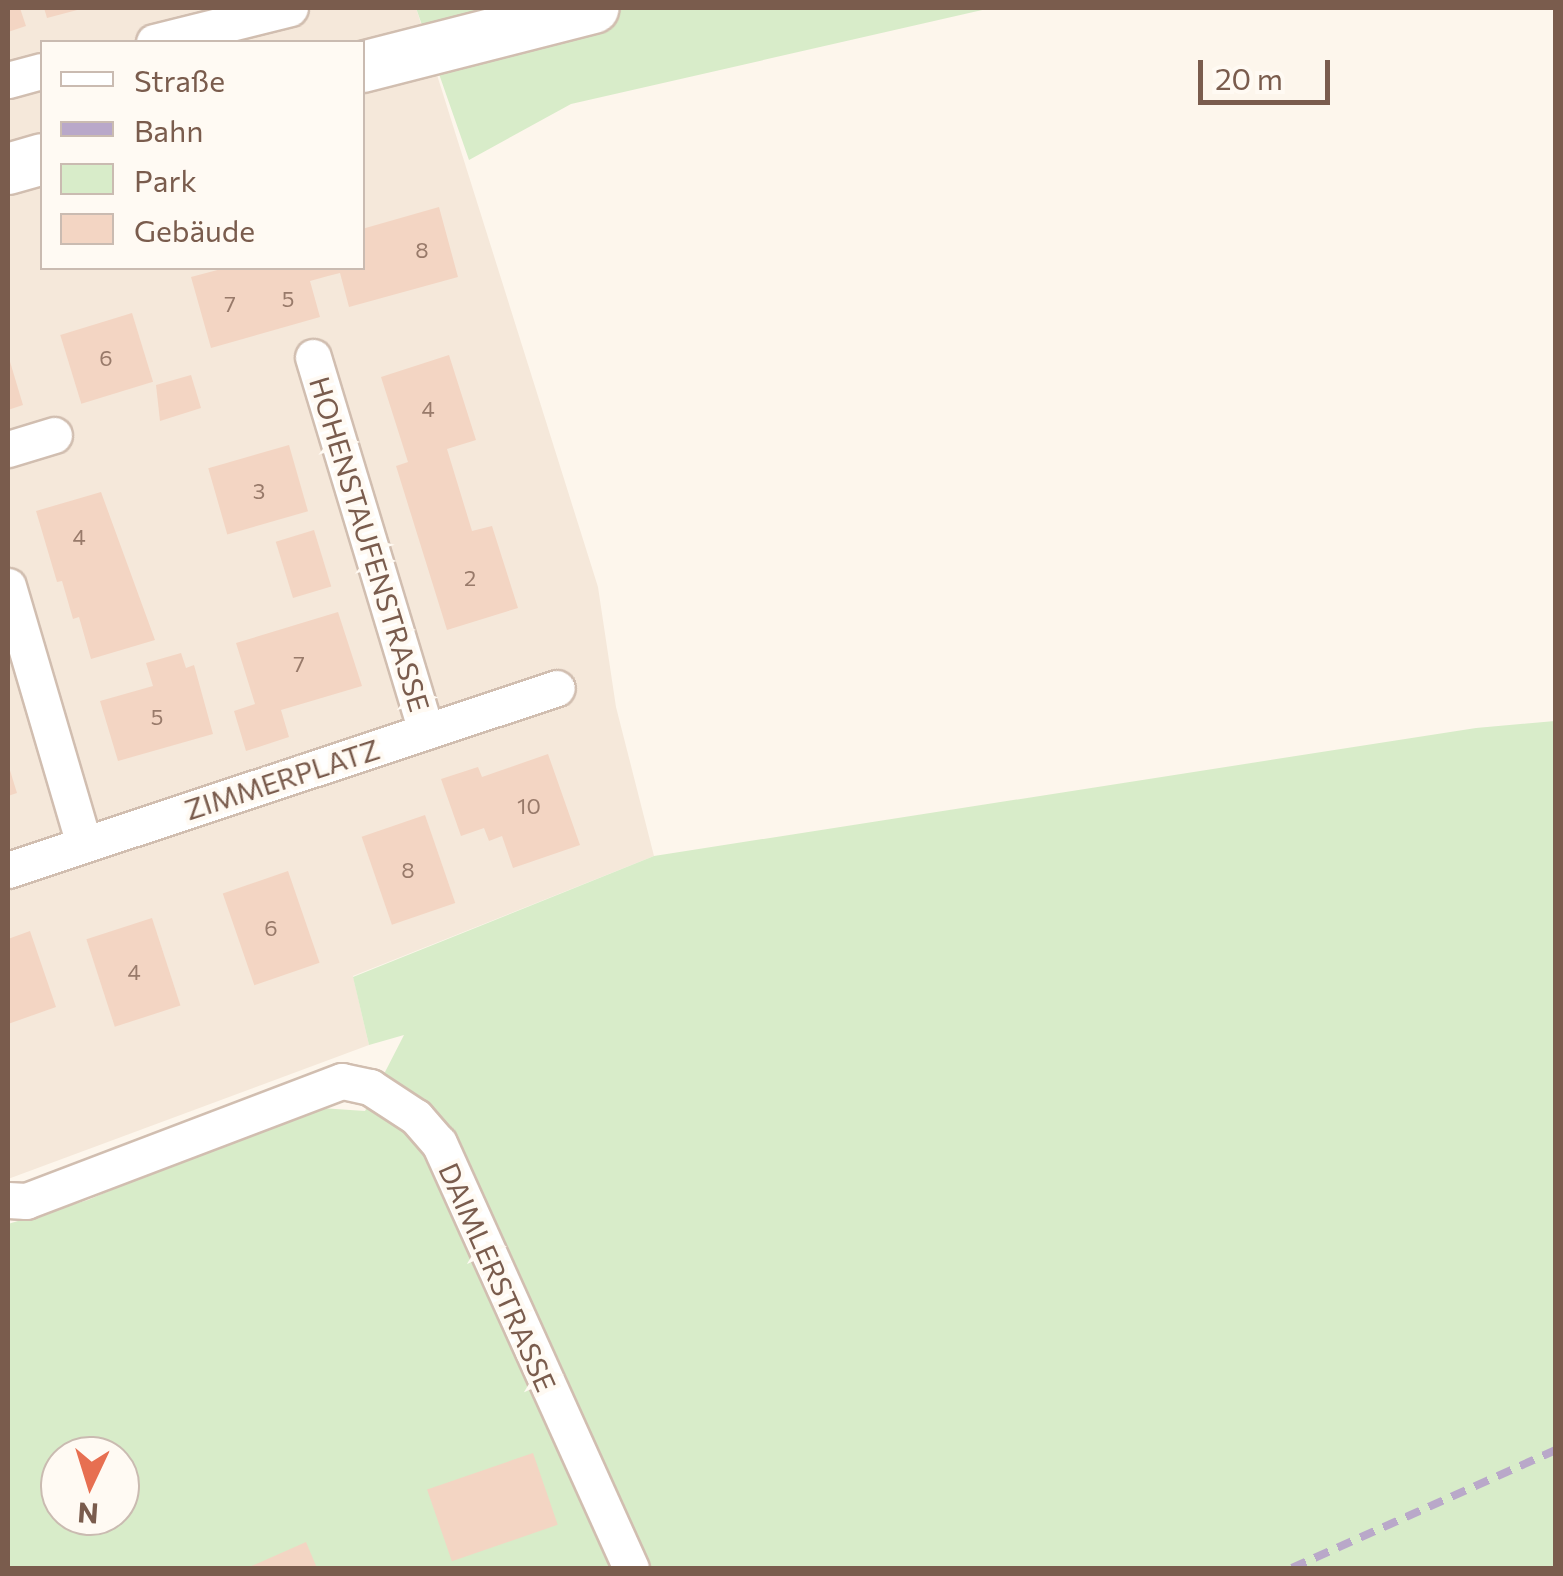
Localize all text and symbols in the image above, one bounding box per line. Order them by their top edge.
legend [40,40,365,270]
scale bar [1203,40,1336,102]
text: 20 m [1215,59,1283,96]
text: Straße [134,61,225,98]
text: Bahn [134,111,203,148]
text: Park [134,161,197,198]
text: Gebäude [134,211,255,248]
house number: 8 [415,237,429,263]
house number: 5 [282,286,294,312]
house number: 7 [224,291,236,317]
house number: 6 [99,345,113,371]
street label: HOHENSTAUFENSTRASSE [303,372,437,716]
house number: 4 [421,396,435,422]
house number: 3 [253,478,265,504]
house number: 4 [72,524,86,550]
house number: 2 [464,565,476,591]
house number: 7 [293,651,305,677]
house number: 5 [151,704,163,730]
street label: ZIMMERPLATZ [180,732,384,826]
house number: 10 [517,793,541,819]
house number: 8 [401,857,415,883]
house number: 6 [264,915,278,941]
house number: 4 [127,959,141,985]
street label: DAIMLERSTRASSE [432,1157,564,1397]
north arrow [40,1436,140,1536]
text: N [76,1496,100,1532]

